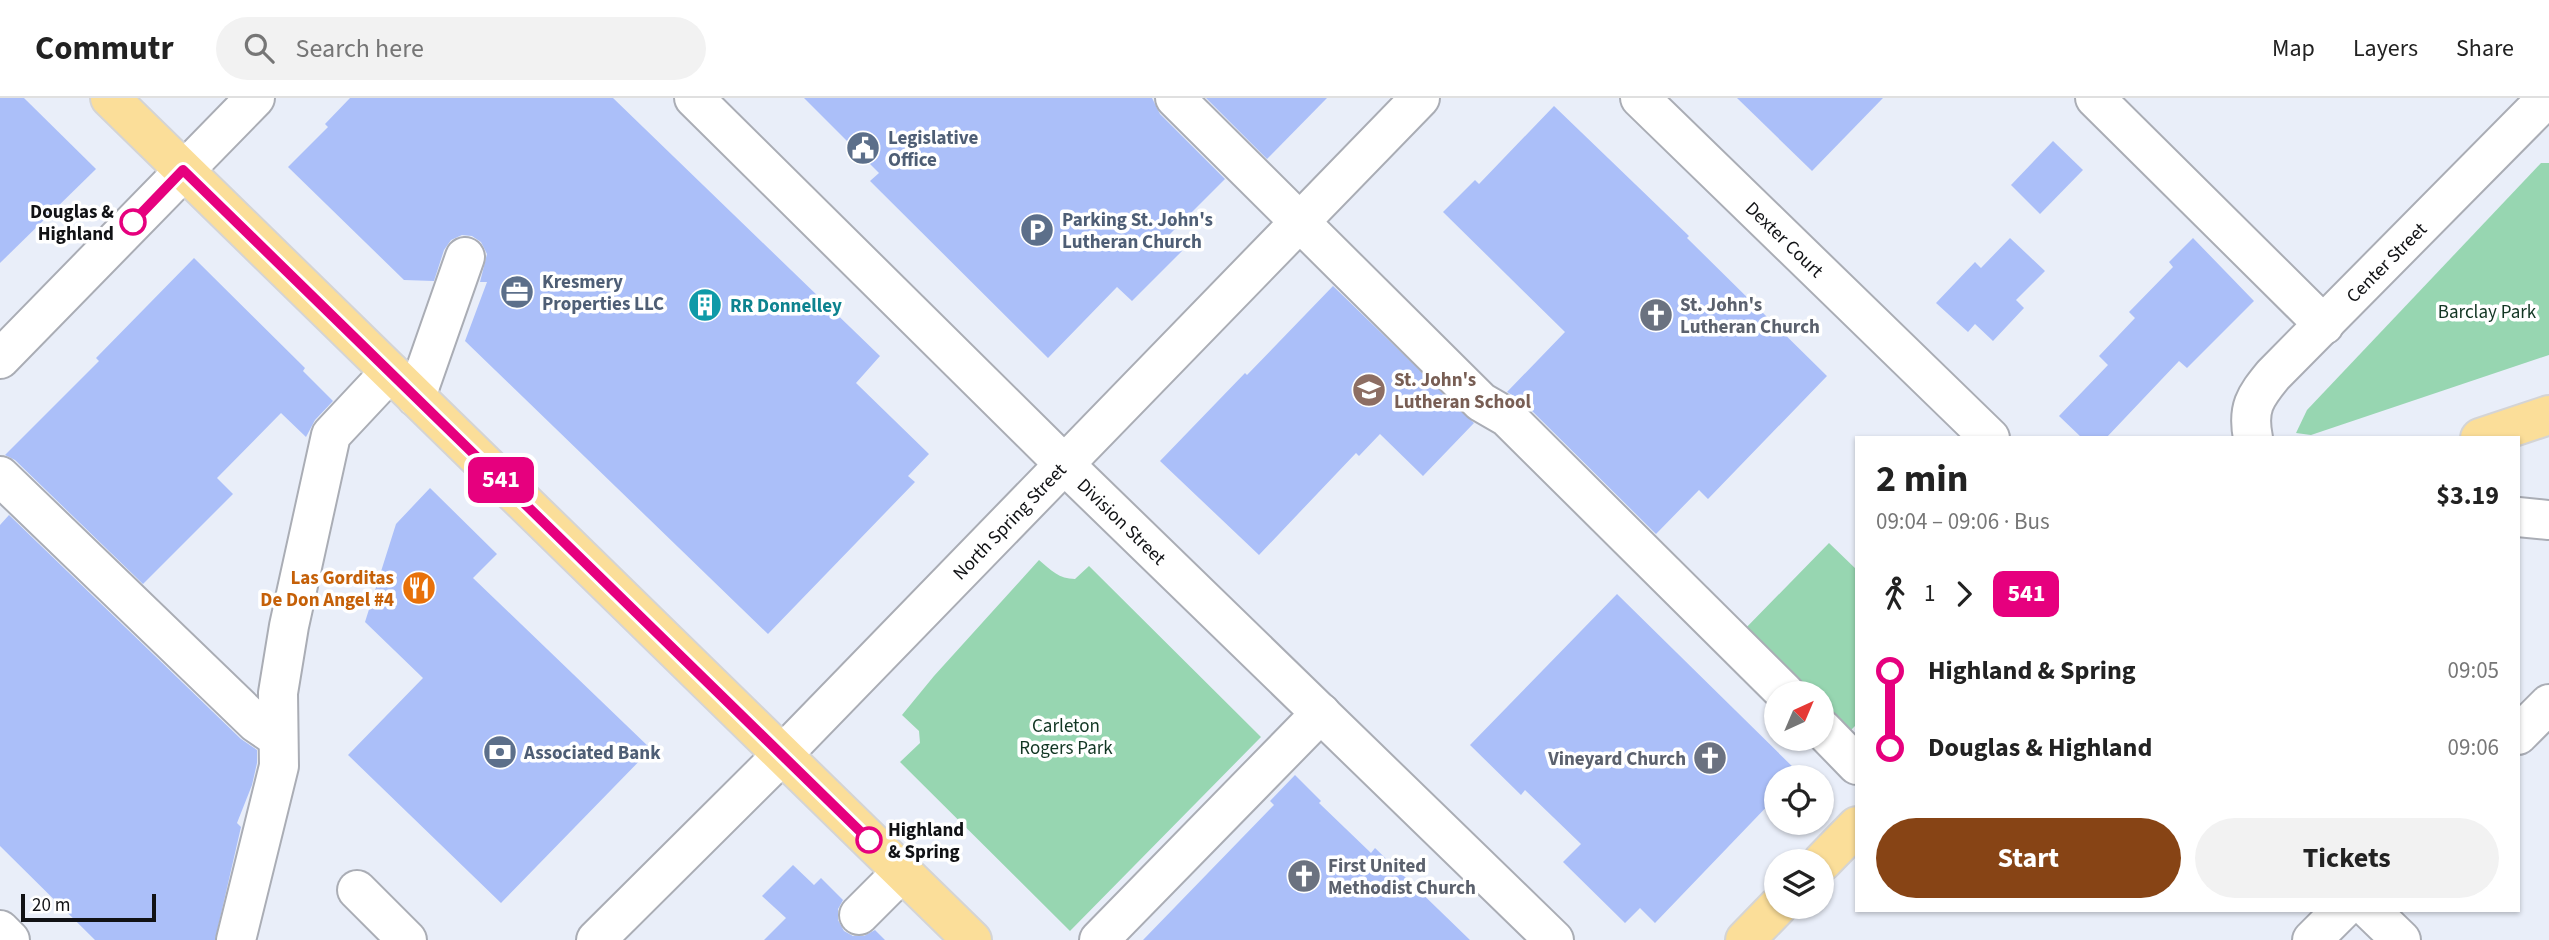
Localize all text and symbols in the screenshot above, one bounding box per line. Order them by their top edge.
search box [216,17,706,80]
text: Commutr [35,25,174,72]
icon: search [240,29,278,67]
text: Search here [296,30,424,67]
text: Map [2272,31,2315,66]
text: Layers [2353,31,2418,66]
text: Share [2456,31,2514,66]
place label: Legislative Office [888,125,978,174]
public building icon: Legislative Office [844,129,882,167]
street label: Dexter Court [1739,196,1830,285]
place label: Douglas & Highland [30,199,114,248]
place label: Parking St. John's Lutheran Church [1062,207,1213,256]
marker: Douglas & Highland [120,209,146,235]
parking icon: Parking St. John's Lutheran Church [1018,211,1056,249]
street label: Center Street [2341,216,2434,309]
place label: Kresmery Properties LLC [542,269,664,318]
office icon: Kresmery Properties LLC [498,273,536,311]
building icon: RR Donnelley [686,286,724,324]
place label: St. John's Lutheran Church [1680,292,1820,341]
place label: RR Donnelley [730,293,842,320]
church icon: St. John's Lutheran Church [1637,296,1675,334]
park label: Barclay Park [2438,299,2537,326]
place label: St. John's Lutheran School [1394,367,1532,416]
school or university icon: St. John's Lutheran School [1350,371,1388,409]
text: 2 min [1876,452,1968,506]
line badge: 541 [461,457,541,503]
street label: North Spring Street [947,457,1073,586]
text: 541 [482,462,520,497]
street label: Division Street [1070,473,1172,572]
text: $3.19 [2436,477,2499,514]
text: 09:04 – 09:06 · Bus [1876,505,2050,538]
place label: Las Gorditas De Don Angel #4 [260,565,394,614]
restaurant icon: Las Gorditas De Don Angel #4 [400,569,438,607]
icon: walk [1876,575,1914,613]
icon: forward [1945,575,1983,613]
text: 541 [2007,576,2045,611]
text: 1 [1924,577,1935,610]
text: Highland & Spring [1928,652,2136,689]
text: 09:05 [2448,654,2499,687]
north arrow [1764,681,1834,751]
map controls [1764,681,1834,919]
park label: Carleton Rogers Park [1019,713,1113,762]
text: Douglas & Highland [1928,729,2152,766]
text: 09:06 [2448,731,2499,764]
bank icon: Associated Bank [481,733,519,771]
church icon: Vineyard Church [1691,739,1729,777]
place label: Associated Bank [523,740,661,767]
place label: Vineyard Church [1547,746,1686,773]
button: locate [1764,765,1834,835]
place label: Highland & Spring [888,817,964,866]
button: Start [1876,818,2181,898]
button: Tickets [2195,818,2499,898]
marker: Highland & Spring [856,827,882,853]
button: layers [1764,849,1834,919]
place label: First United Methodist Church [1328,853,1476,902]
church icon: First United Methodist Church [1285,857,1323,895]
scale bar [21,891,156,923]
text: 20 m [32,892,70,919]

